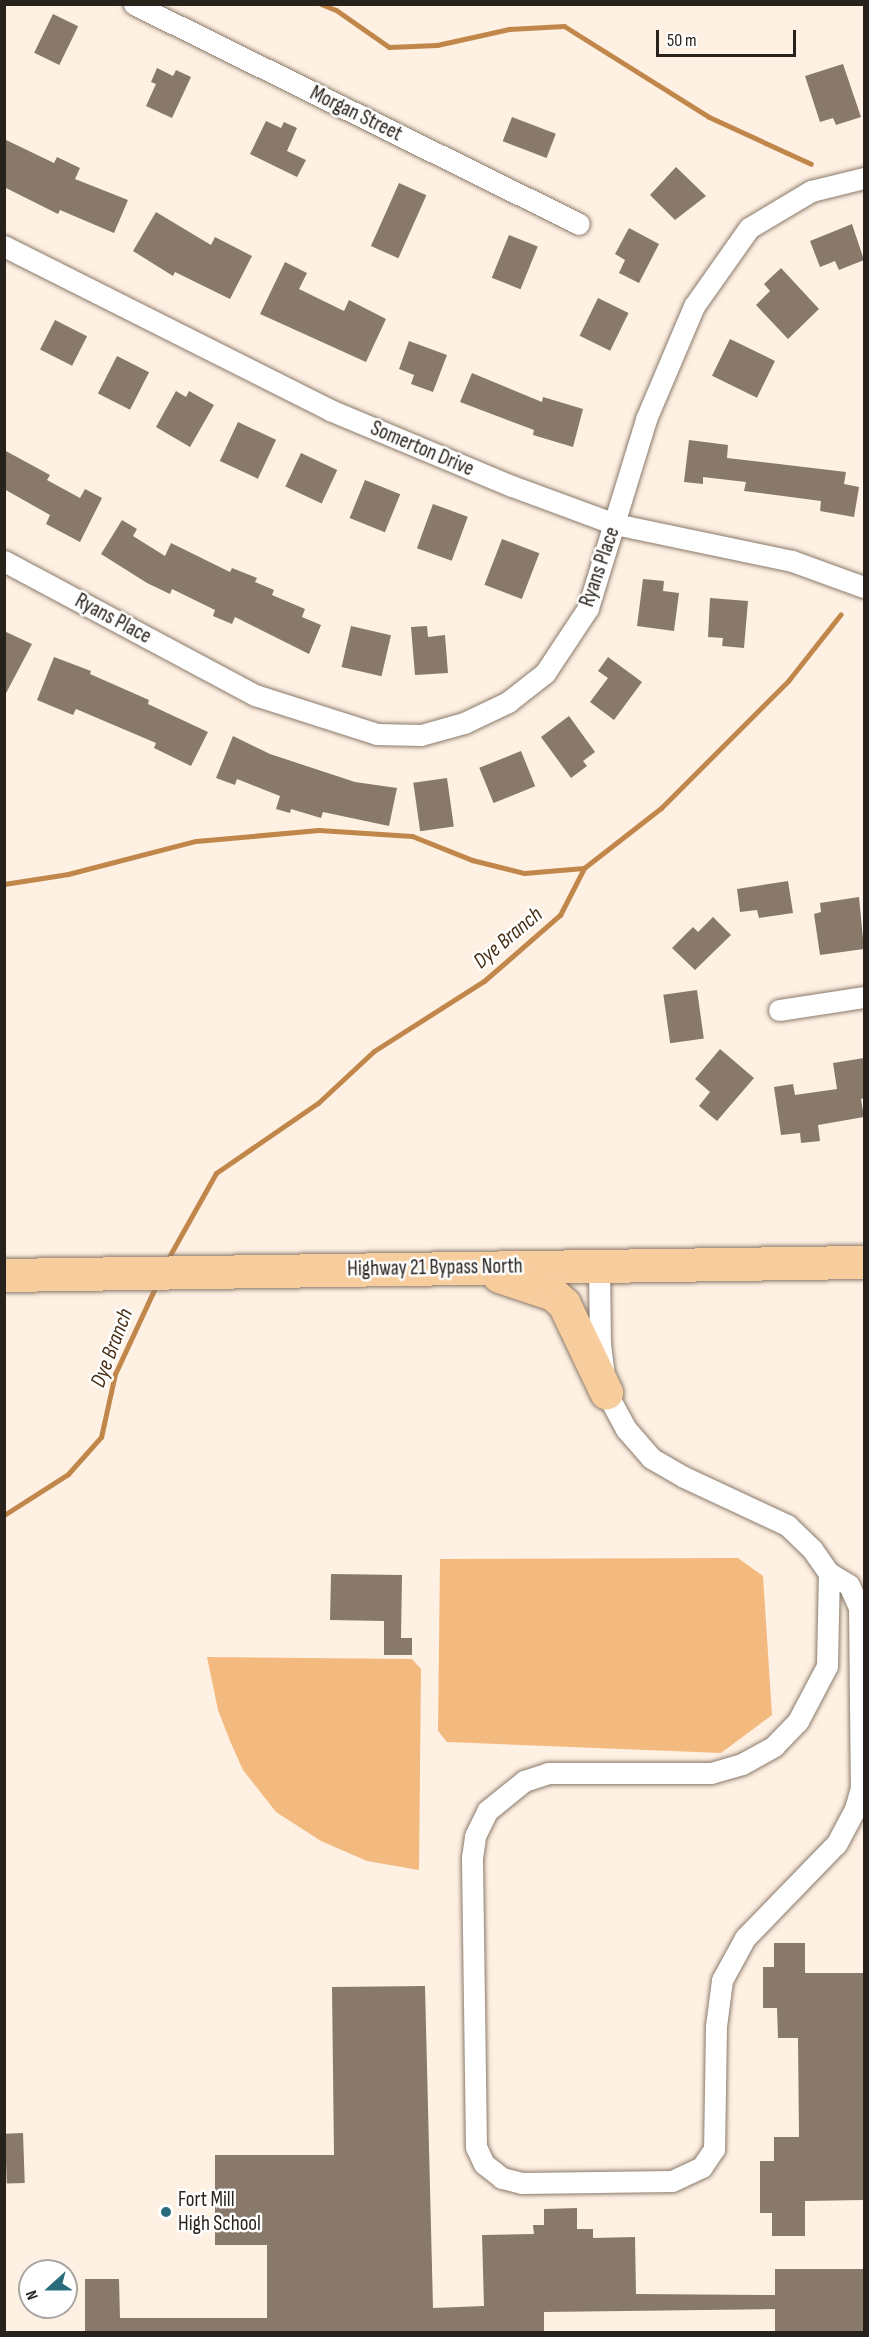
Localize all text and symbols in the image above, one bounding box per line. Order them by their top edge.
scale bar [659,18,798,56]
text: 50 m [667,30,697,51]
street label: Morgan Street [306,81,406,147]
street label: Somerton Drive [367,416,477,482]
street label: Ryans Place [575,524,625,610]
street label: Ryans Place [71,588,155,650]
water label: Dye Branch [468,902,548,974]
street label: Highway 21 Bypass North [347,1254,523,1282]
water label: Dye Branch [85,1305,139,1391]
place label: Fort Mill High School [178,2187,261,2237]
marker: Fort Mill High School [159,2205,173,2219]
north arrow [18,2259,78,2319]
text: N [22,2288,43,2302]

